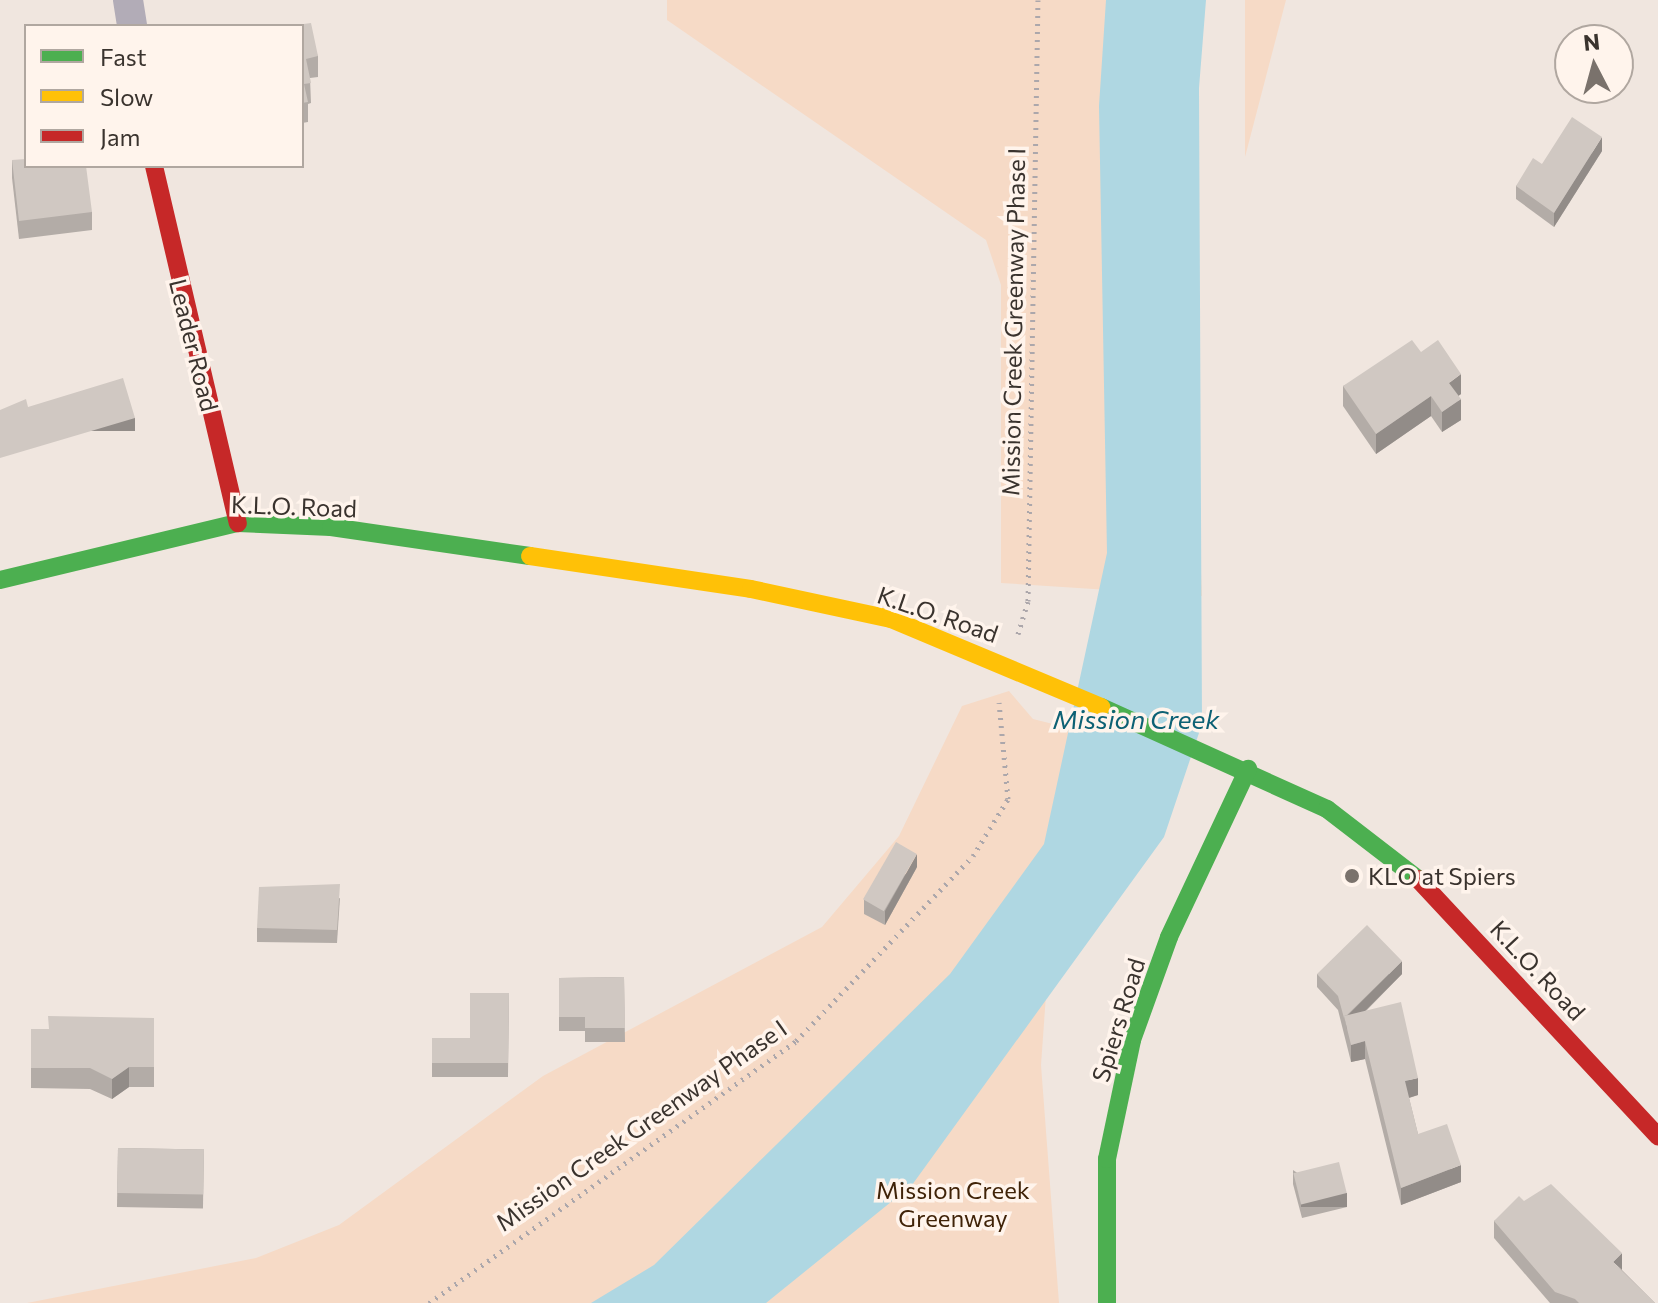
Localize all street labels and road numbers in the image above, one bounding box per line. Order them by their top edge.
street label: Mission Creek Greenway Phase I [996,148,1030,496]
street label: Leader Road [164,276,224,414]
street label: K.L.O. Road [231,489,357,523]
street label: K.L.O. Road [874,580,1002,648]
street label: K.L.O. Road [1485,914,1591,1026]
street label: Spiers Road [1086,955,1150,1085]
street label: Mission Creek Greenway Phase I [490,1013,792,1237]

